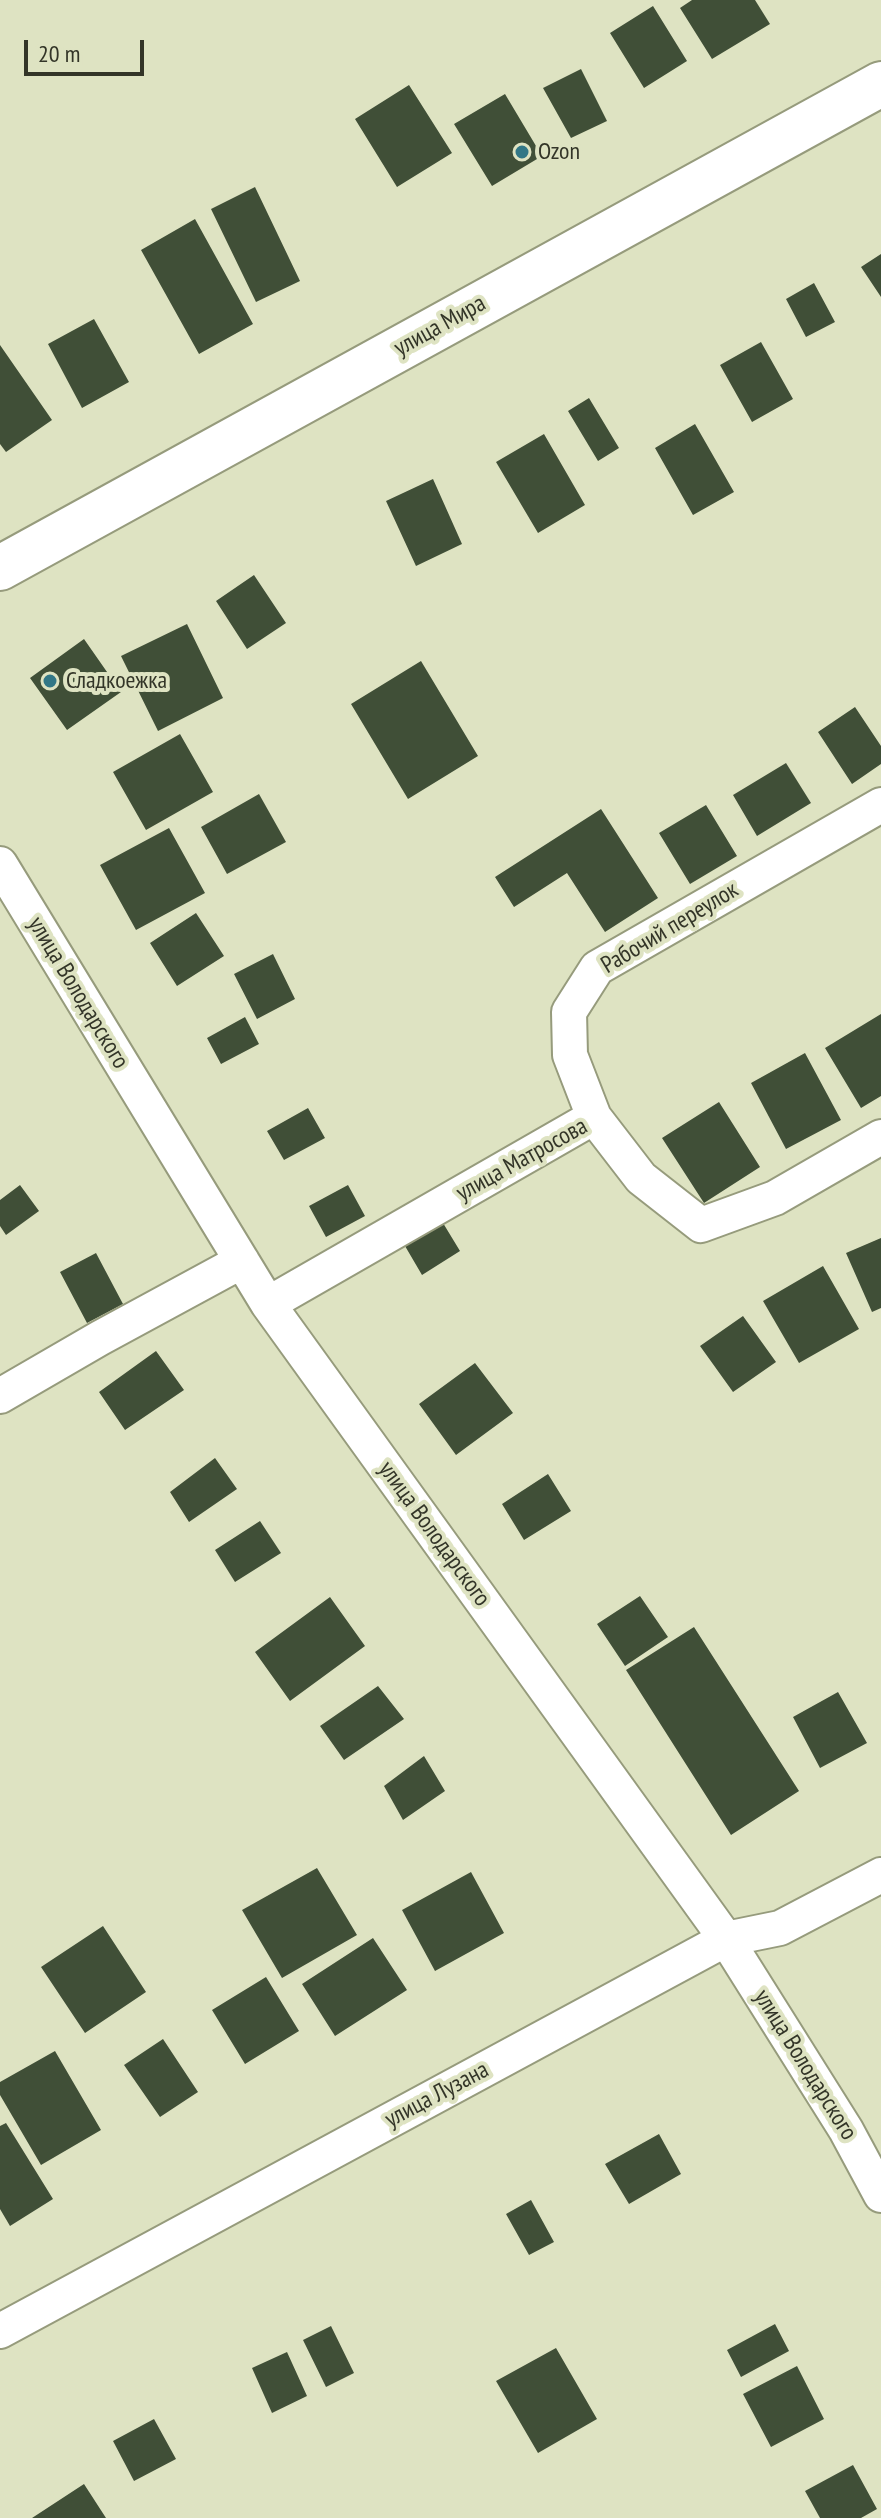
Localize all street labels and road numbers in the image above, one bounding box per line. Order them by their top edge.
street label: улица Мира [389,289,491,363]
street label: Рабочий переулок [596,876,744,980]
street label: улица Володарского [21,912,135,1074]
street label: улица Матросова [451,1112,593,1208]
street label: улица Володарского [372,1456,496,1612]
street label: улица Володарского [747,1984,863,2146]
street label: улица Лузана [380,2056,494,2134]

